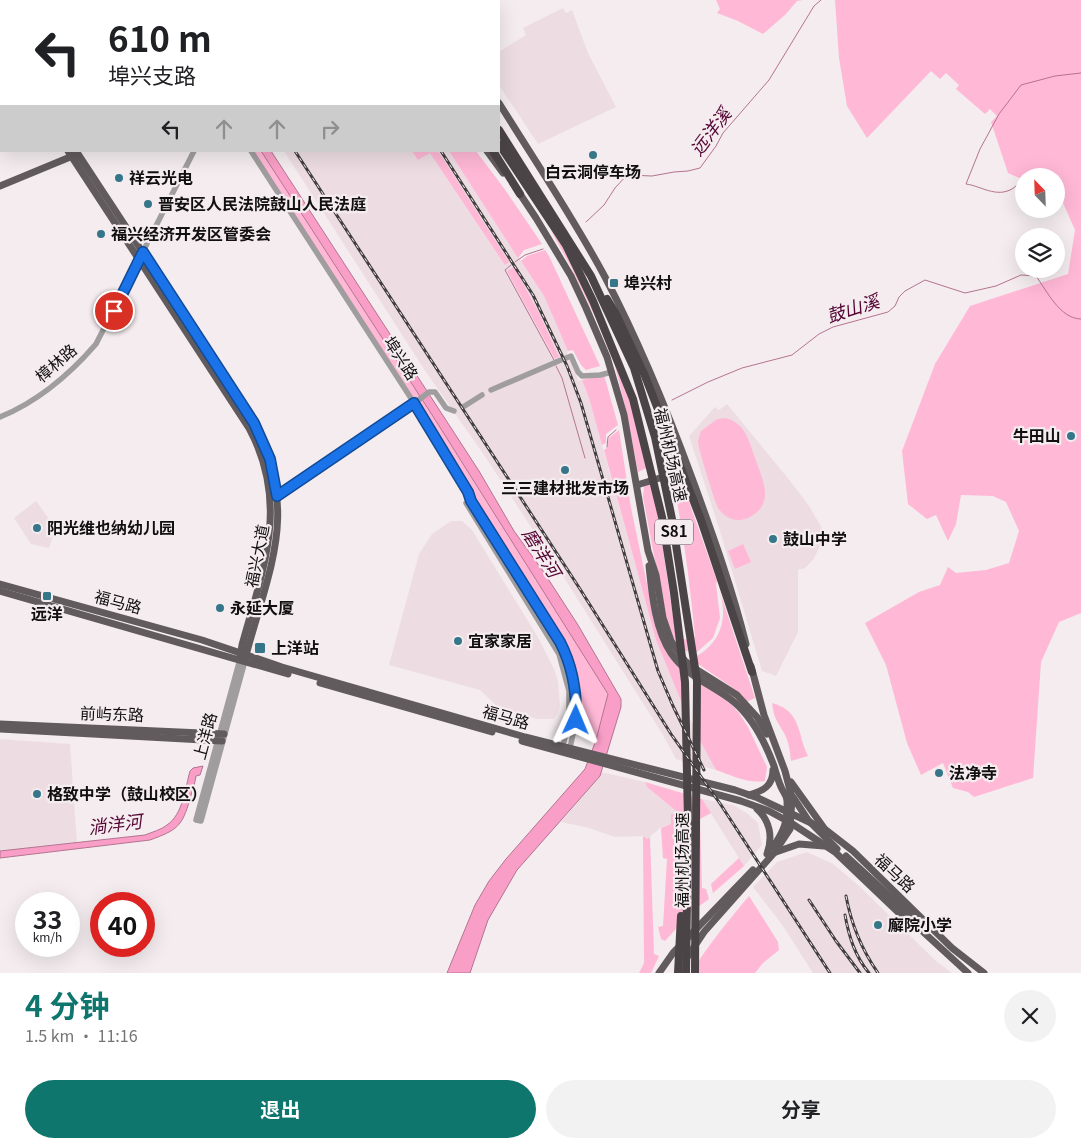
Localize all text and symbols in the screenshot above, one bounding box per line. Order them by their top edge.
text: 610 m [108,11,212,62]
icon: left [25,20,90,85]
text: 埠兴支路 [108,58,196,90]
water label: 远洋溪 [683,100,737,160]
icon: left [157,115,185,143]
icon: ahead [210,115,238,143]
icon: ahead [263,115,291,143]
icon: right [316,115,344,143]
marker: 白云洞停车场 [587,149,599,161]
place label: 白云洞停车场 [545,159,641,183]
place label: 祥云光电 [129,165,193,189]
north arrow [1015,168,1065,218]
map controls [1015,168,1065,278]
marker: 祥云光电 [113,172,125,184]
place label: 晋安区人民法院鼓山人民法庭 [158,191,366,215]
marker: 晋安区人民法院鼓山人民法庭 [142,198,154,210]
place label: 福兴经济开发区管委会 [111,221,271,245]
marker: 福兴经济开发区管委会 [95,228,107,240]
button: layers [1015,228,1065,278]
place label: 埠兴村 [624,270,672,294]
marker: 埠兴村 [608,277,620,289]
water label: 鼓山溪 [823,286,884,328]
pin [93,290,135,332]
icon: arrive [100,297,128,325]
street label: 埠兴路 [379,331,425,384]
street label: 樟林路 [29,337,81,387]
street label: 福州机场高速 [649,405,694,504]
place label: 牛田山 [1013,423,1061,447]
marker: 牛田山 [1065,430,1077,442]
marker: 三三建材批发市场 [559,464,571,476]
place label: 三三建材批发市场 [501,475,629,499]
place label: 阳光维也纳幼儿园 [47,515,175,539]
road number: S81 [655,520,693,544]
marker: 阳光维也纳幼儿园 [31,522,43,534]
street label: 福兴大道 [238,522,274,590]
water label: 磨洋河 [517,522,570,584]
place label: 鼓山中学 [783,526,847,550]
marker: 鼓山中学 [767,533,779,545]
street label: 福马路 [92,583,145,619]
marker: 远洋 [41,590,53,602]
place label: 永延大厦 [230,595,294,619]
place label: 远洋 [31,601,63,625]
marker: 永延大厦 [214,602,226,614]
place label: 宜家家居 [468,628,532,652]
place label: 上洋站 [271,635,319,659]
marker: 宜家家居 [452,635,464,647]
marker: 上洋站 [253,641,267,655]
position arrow [549,693,601,745]
street label: 福马路 [480,698,533,734]
street label: 前屿东路 [80,700,144,726]
street label: 上洋路 [186,709,222,762]
place label: 法净寺 [949,760,997,784]
marker: 法净寺 [933,767,945,779]
place label: 格致中学（鼓山校区） [47,781,207,805]
marker: 格致中学（鼓山校区） [31,788,43,800]
water label: 淌洋河 [86,806,146,839]
street label: 福州机场高速 [669,812,693,908]
street label: 福马路 [870,847,921,897]
speed limit sign: 40 [90,892,155,957]
text: 33 [33,900,62,936]
place label: 廨院小学 [888,912,952,936]
marker: 廨院小学 [872,919,884,931]
text: km/h [33,928,62,945]
text: 4 分钟 [25,982,110,1026]
button: close [1004,990,1056,1042]
text: 1.5 km · 11:16 [25,1023,138,1047]
button: 退出 [25,1080,536,1138]
button: 分享 [546,1080,1056,1138]

